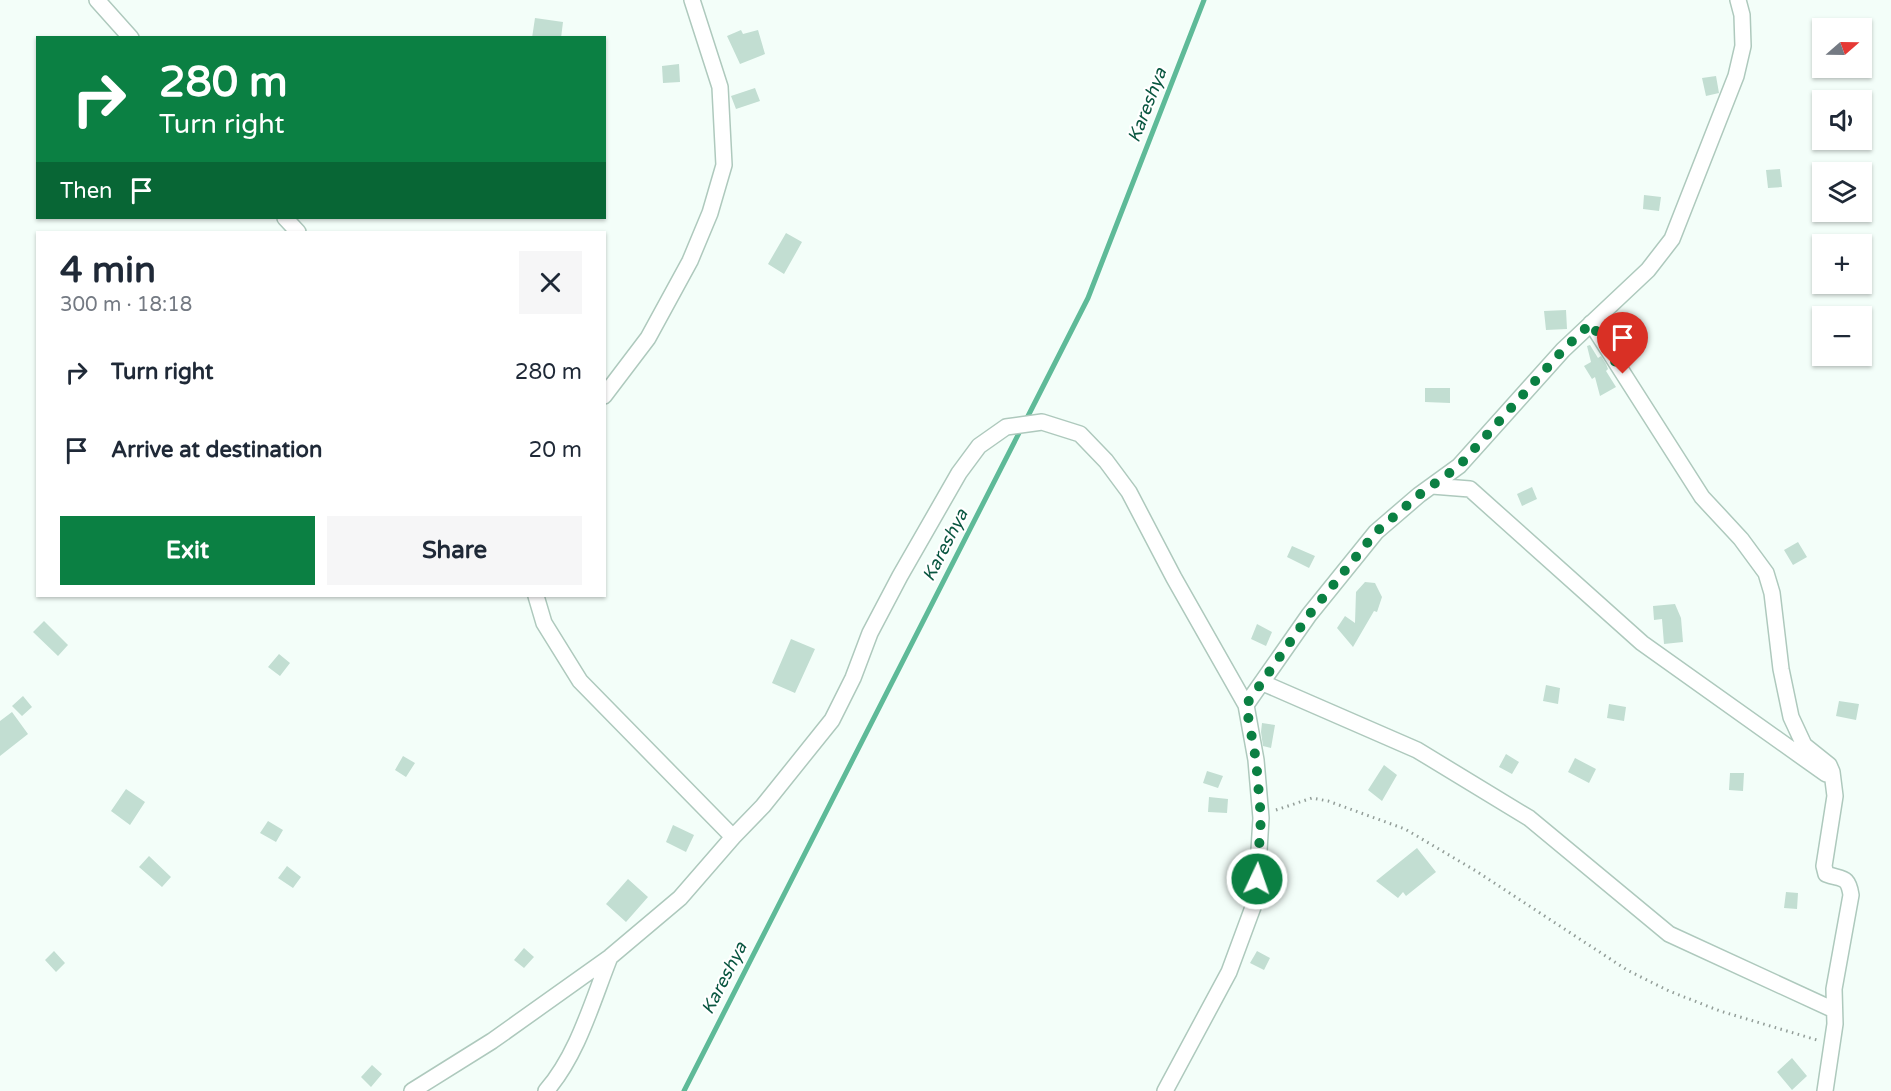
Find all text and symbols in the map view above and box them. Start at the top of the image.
north arrow [1812,18,1872,78]
map controls [1812,18,1872,366]
text: 280 m [159,57,288,108]
icon: right [60,60,138,138]
water label: Kareshya [1123,64,1172,145]
button: sound [1812,90,1872,150]
text: Turn right [159,108,285,141]
button: layers [1812,162,1872,222]
icon: arrive [125,174,158,207]
text: Then [60,178,113,204]
button: + [1812,234,1872,294]
text: 4 min [60,249,156,292]
button: close [519,251,582,314]
text: 300 m · 18:18 [60,293,192,317]
button: − [1812,306,1872,366]
pin [1597,312,1648,374]
icon: arrive [1606,321,1639,354]
icon: right [60,356,93,389]
text: Turn right [111,359,213,385]
text: 280 m [515,359,582,385]
icon: arrive [60,434,93,467]
text: Arrive at destination [111,437,322,463]
text: 20 m [528,437,582,463]
water label: Kareshya [917,504,973,585]
button: Exit [60,516,315,585]
button: Share [327,516,582,585]
position arrow [1225,847,1289,911]
water label: Kareshya [696,937,752,1018]

